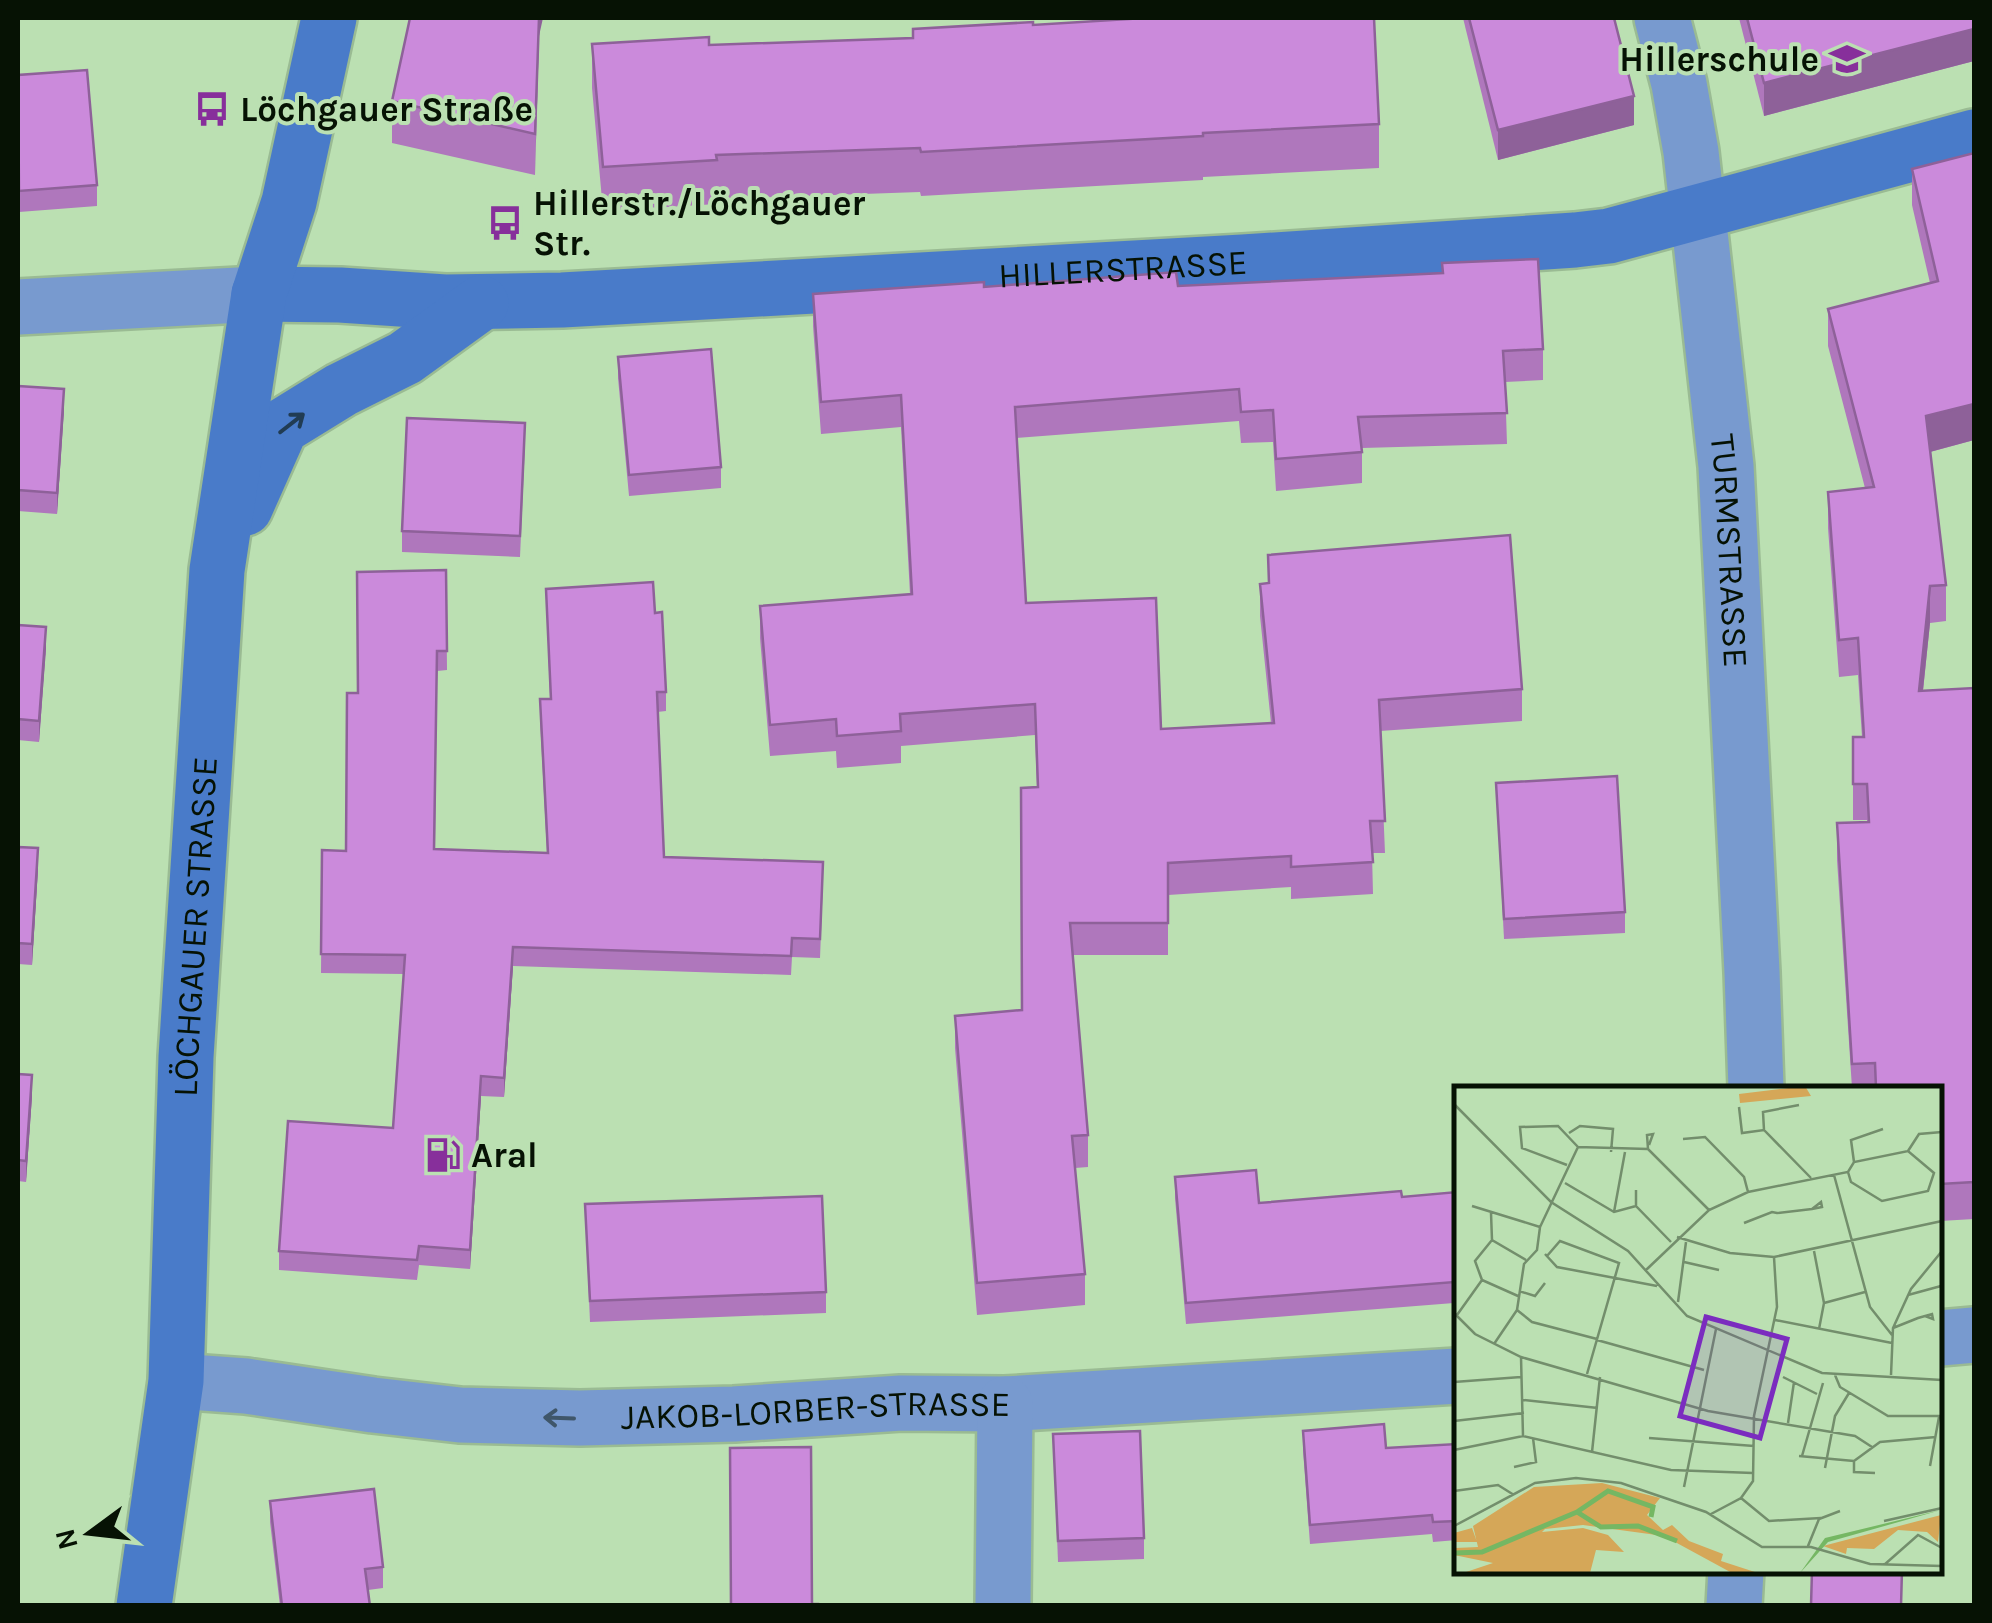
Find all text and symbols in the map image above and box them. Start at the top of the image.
place label: Hillerschule [1619,39,1819,80]
school or university icon: Hillerschule [1828,40,1866,78]
place label: Löchgauer Straße [240,89,533,131]
bus stop icon: Löchgauer Straße [193,90,231,128]
place label: Hillerstr./Löchgauer Str. [533,183,866,264]
bus stop icon: Hillerstr./Löchgauer Str. [486,204,524,242]
street label: HILLERSTRASSE [997,242,1249,297]
one-way arrow [279,412,304,435]
street label: TURMSTRASSE [1702,432,1756,669]
street label: LÖCHGAUER STRASSE [165,755,226,1098]
inset map [1454,1086,1942,1573]
place label: Aral [471,1135,538,1176]
fuel station icon: Aral [424,1136,462,1174]
street label: JAKOB-LORBER-STRASSE [620,1383,1010,1438]
one-way arrow [544,1408,576,1427]
north arrow [40,1483,140,1583]
text: N [48,1525,85,1553]

